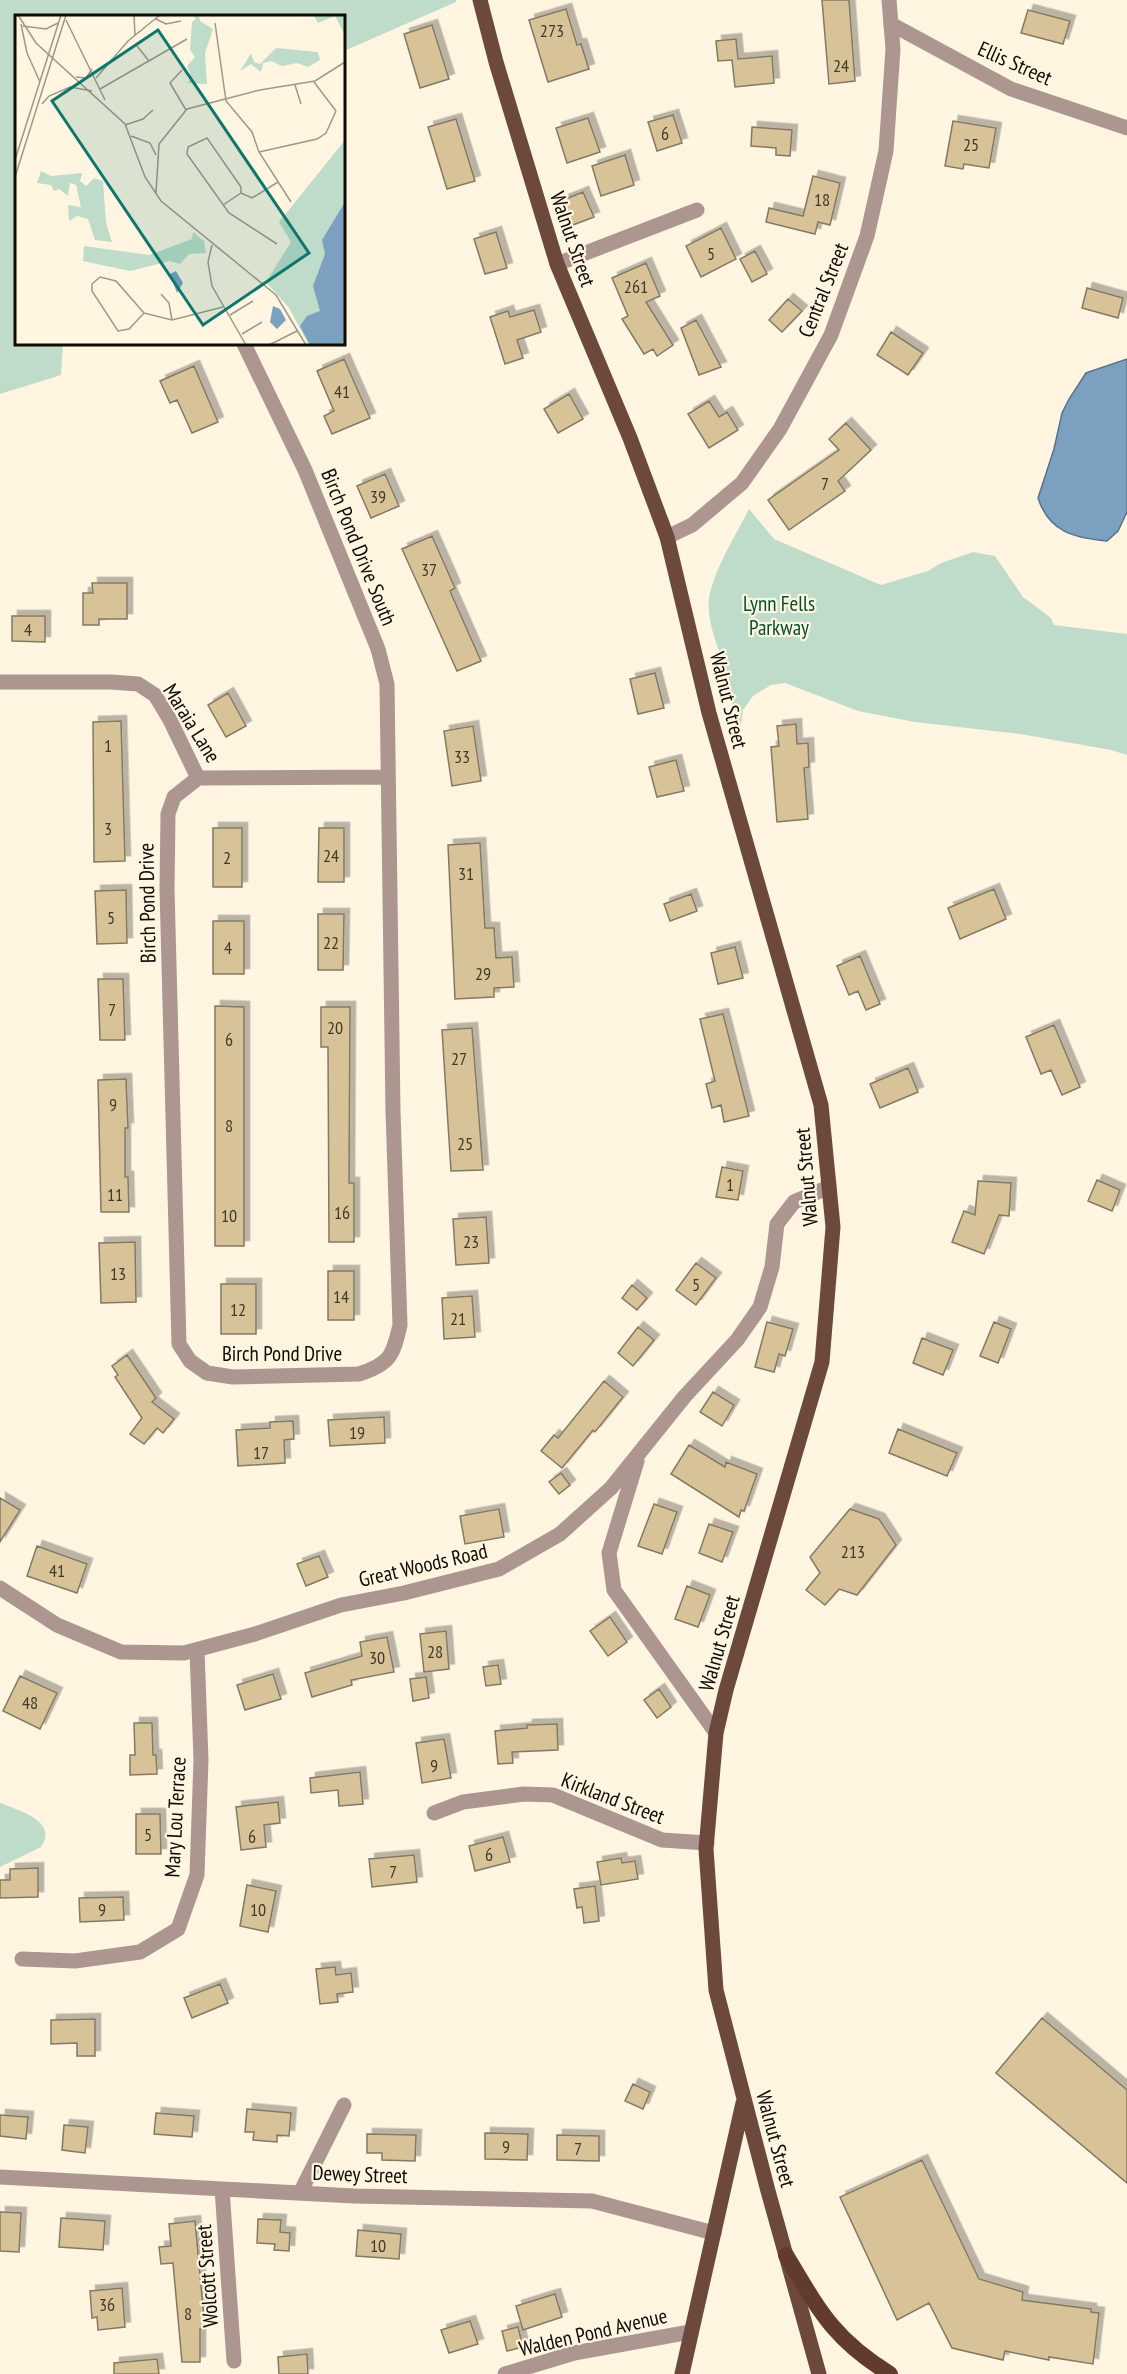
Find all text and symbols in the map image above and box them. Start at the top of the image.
inset map [15,15,345,345]
house number: 273 [540,19,564,42]
street label: Ellis Street [974,35,1056,91]
house number: 24 [833,54,849,77]
house number: 6 [661,122,669,145]
house number: 25 [963,133,979,156]
street label: Walnut Street [544,188,602,290]
house number: 18 [814,188,830,211]
street label: Central Street [792,239,854,341]
house number: 5 [707,242,715,265]
house number: 261 [624,275,648,298]
house number: 41 [334,380,350,403]
street label: Birch Pond Drive South [315,465,403,629]
house number: 7 [821,472,829,495]
house number: 39 [370,485,386,508]
house number: 37 [421,558,437,581]
park label: Lynn Fells Parkway [743,590,815,641]
house number: 4 [24,618,32,641]
street label: Walnut Street [704,649,754,751]
street label: Maraia Lane [157,679,227,767]
house number: 1 [104,734,112,757]
house number: 33 [454,745,470,768]
house number: 3 [104,817,112,840]
street label: Birch Pond Drive [132,843,162,963]
house number: 24 [323,844,339,867]
house number: 2 [223,846,231,869]
house number: 31 [458,862,474,885]
house number: 5 [107,906,115,929]
house number: 22 [323,931,339,954]
house number: 4 [224,936,232,959]
house number: 29 [475,962,491,985]
house number: 7 [108,998,116,1021]
house number: 20 [327,1016,343,1039]
house number: 6 [225,1028,233,1051]
house number: 27 [451,1047,467,1070]
house number: 9 [109,1093,117,1116]
house number: 8 [225,1114,233,1137]
street label: Walnut Street [788,1126,824,1227]
house number: 25 [457,1132,473,1155]
house number: 1 [726,1173,734,1196]
house number: 11 [107,1183,123,1206]
house number: 16 [334,1201,350,1224]
house number: 10 [221,1204,237,1227]
house number: 23 [463,1230,479,1253]
house number: 13 [110,1262,126,1285]
house number: 5 [692,1273,700,1296]
house number: 14 [333,1285,349,1308]
house number: 12 [230,1298,246,1321]
house number: 21 [450,1307,466,1330]
street label: Birch Pond Drive [222,1340,342,1367]
house number: 19 [349,1421,365,1444]
house number: 17 [253,1441,269,1464]
street label: Great Woods Road [356,1537,490,1593]
house number: 213 [841,1540,865,1563]
house number: 41 [49,1559,65,1582]
street label: Walnut Street [692,1592,746,1694]
house number: 28 [427,1640,443,1663]
house number: 30 [369,1646,385,1669]
house number: 48 [22,1691,38,1714]
house number: 9 [430,1754,438,1777]
street label: Mary Lou Terrace [158,1756,192,1878]
street label: Kirkland Street [558,1766,669,1830]
house number: 5 [144,1823,152,1846]
house number: 6 [248,1825,256,1848]
house number: 6 [485,1843,493,1866]
house number: 7 [389,1860,397,1883]
house number: 9 [98,1898,106,1921]
house number: 10 [250,1898,266,1921]
street label: Walnut Street [750,2088,802,2190]
house number: 9 [502,2135,510,2158]
house number: 7 [574,2137,582,2160]
street label: Dewey Street [312,2159,408,2189]
street label: Wolcott Street [190,2223,224,2328]
house number: 10 [370,2234,386,2257]
house number: 36 [99,2293,115,2316]
house number: 8 [184,2302,192,2325]
street label: Walden Pond Avenue [516,2302,670,2362]

